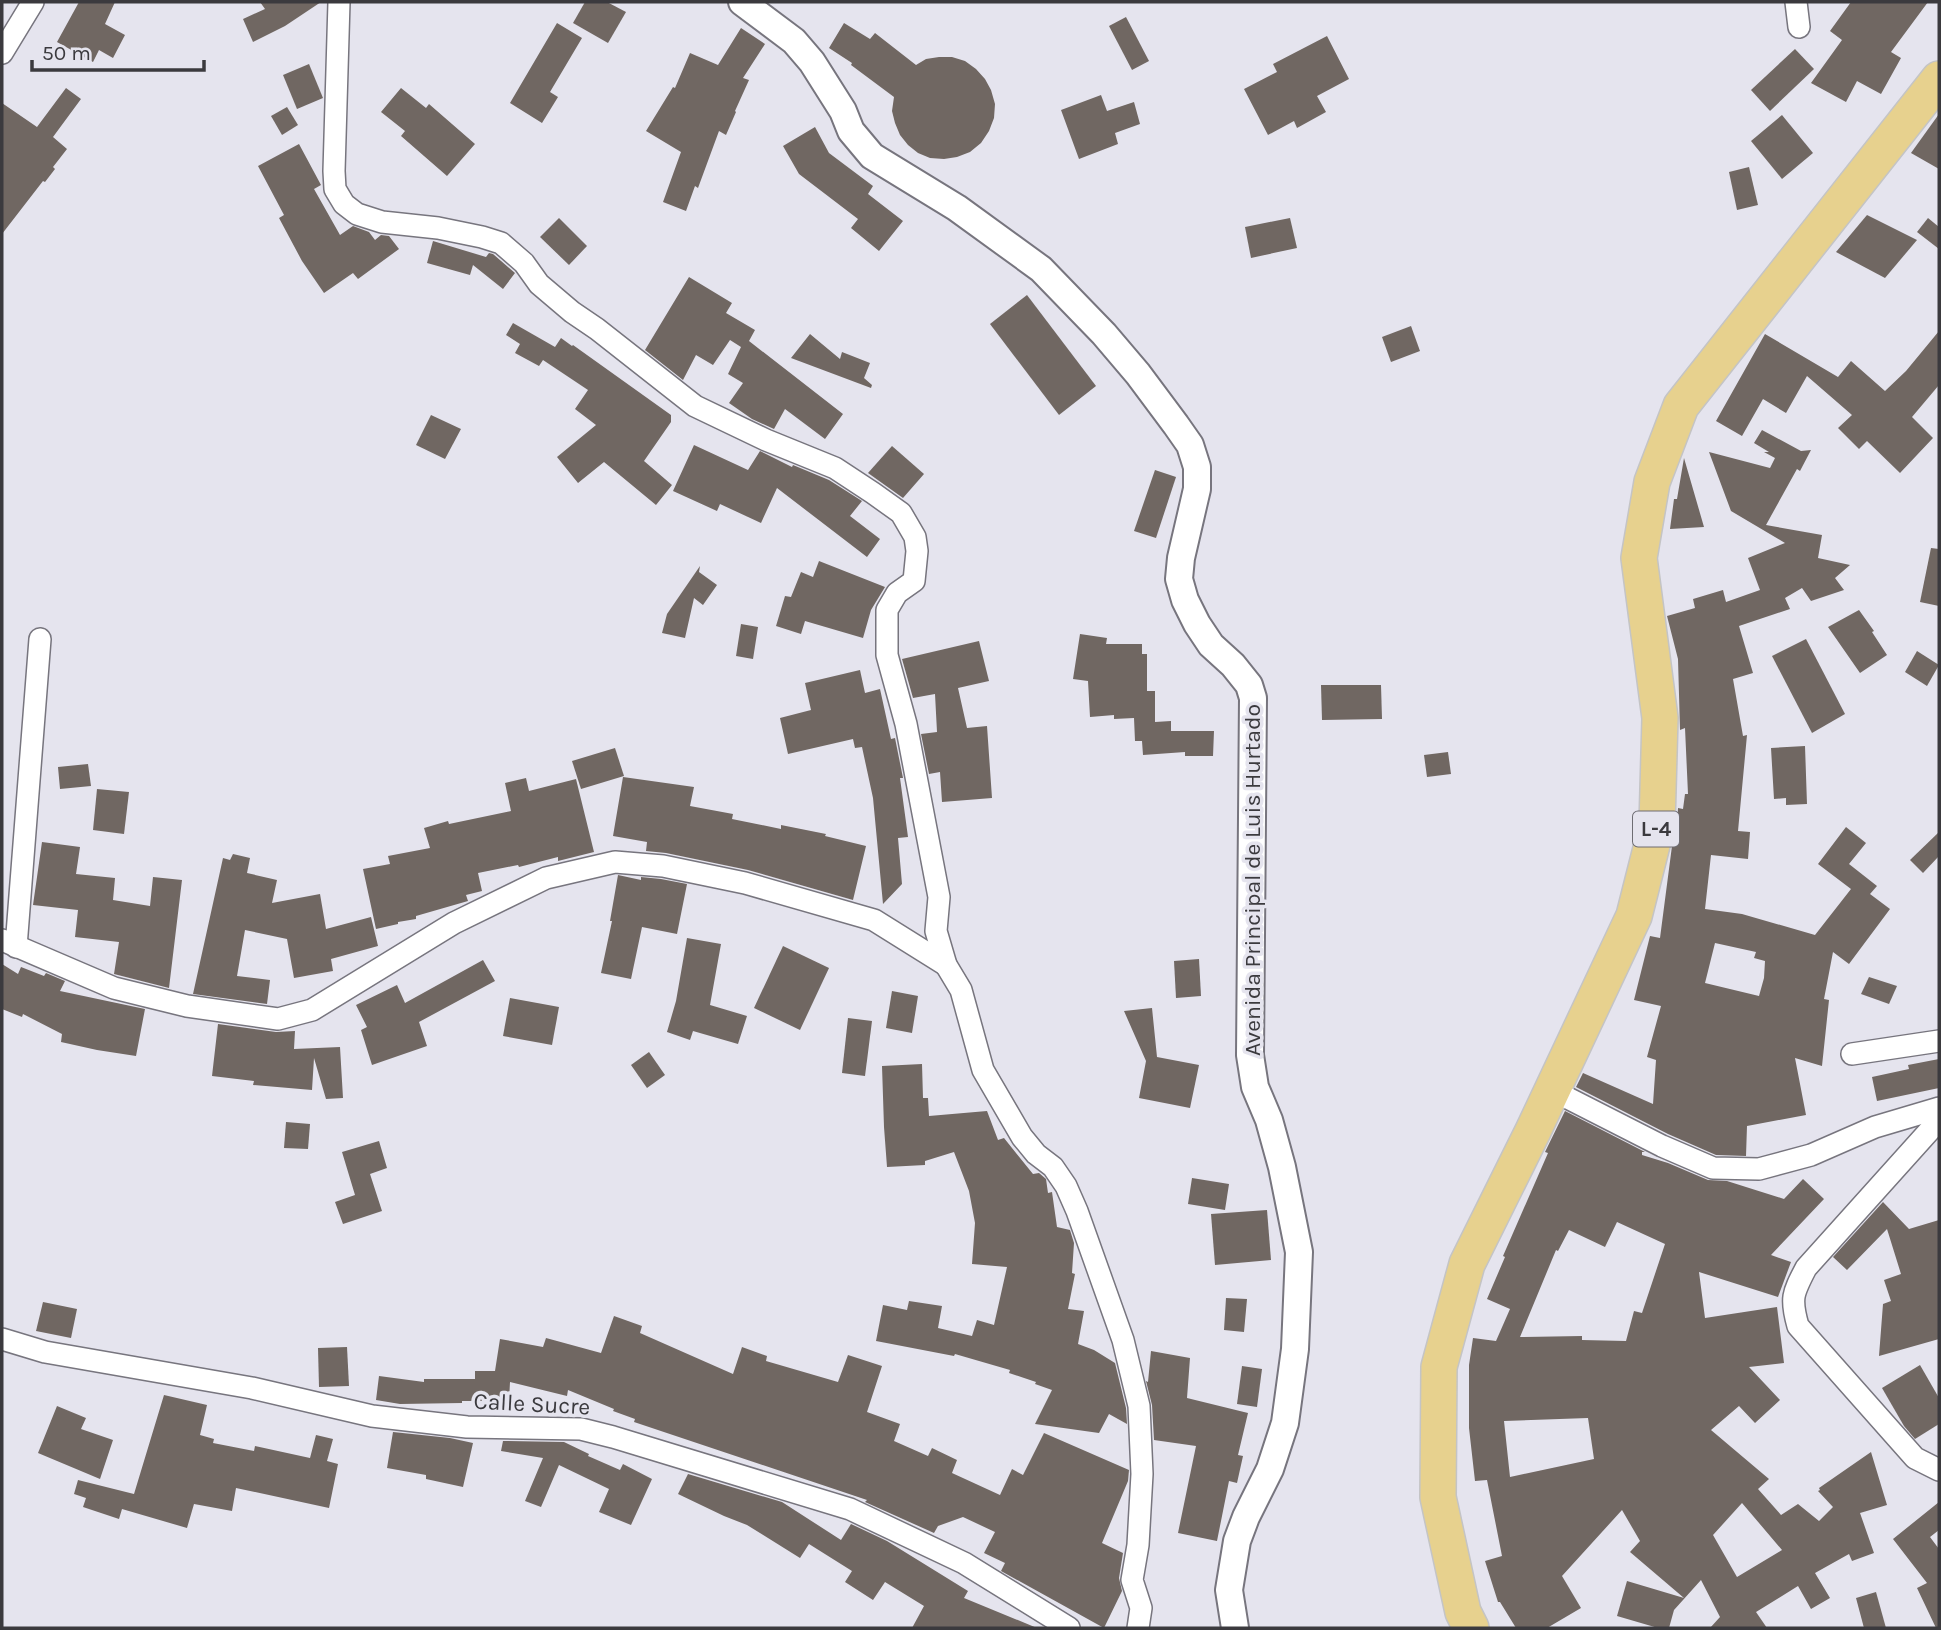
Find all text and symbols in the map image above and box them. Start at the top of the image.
scale bar [32,28,203,72]
text: 50 m [42,41,91,65]
street label: Avenida Principal de Luis Hurtado [1239,704,1266,1056]
road number: L-4 [1633,812,1679,846]
street label: Calle Sucre [473,1387,591,1421]

